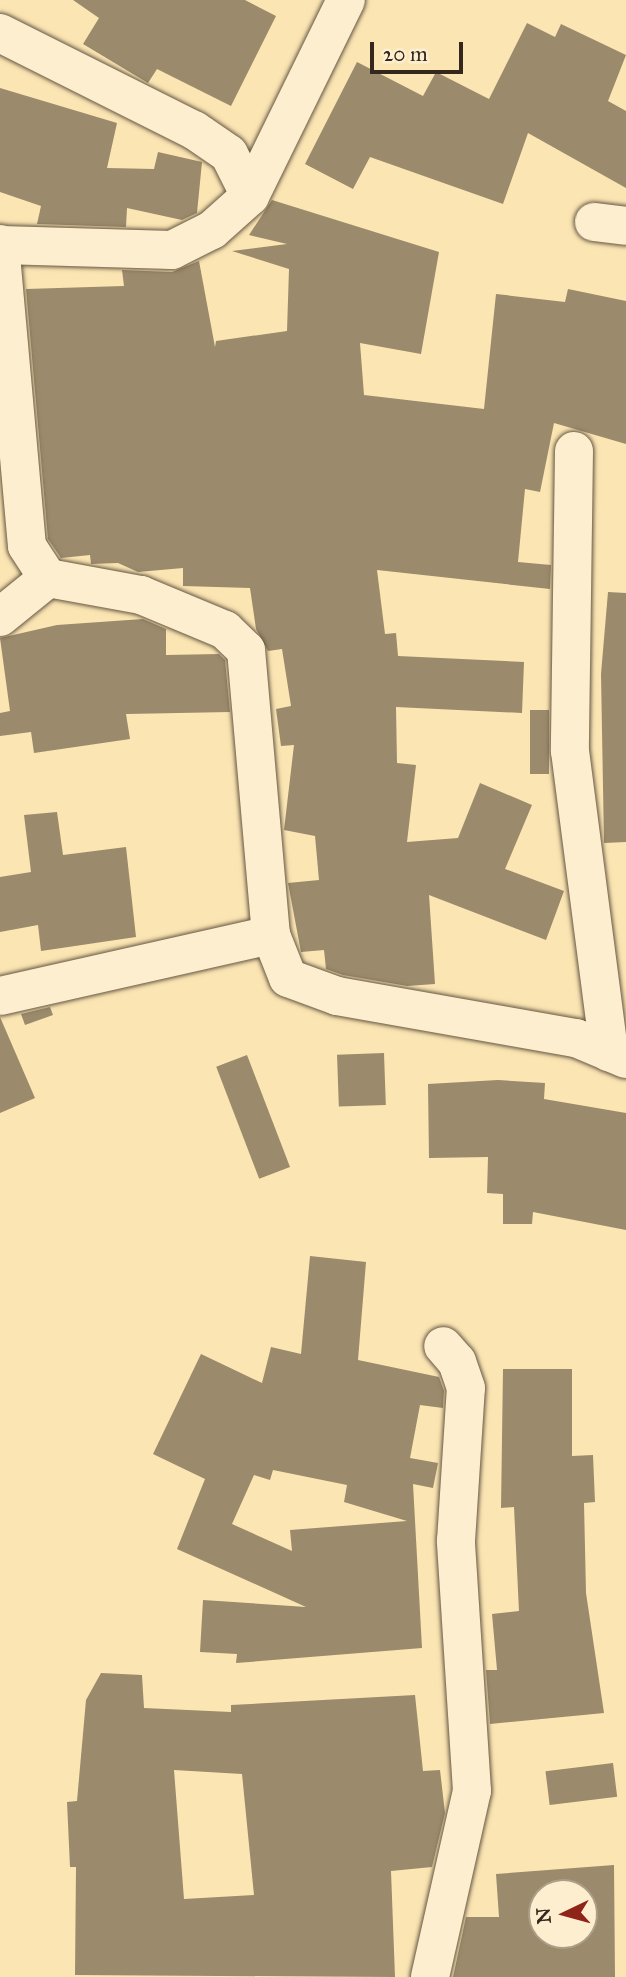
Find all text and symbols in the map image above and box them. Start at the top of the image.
scale bar [374,28,467,72]
text: 20 m [383,41,428,67]
north arrow [528,1879,598,1949]
text: N [531,1907,556,1925]

